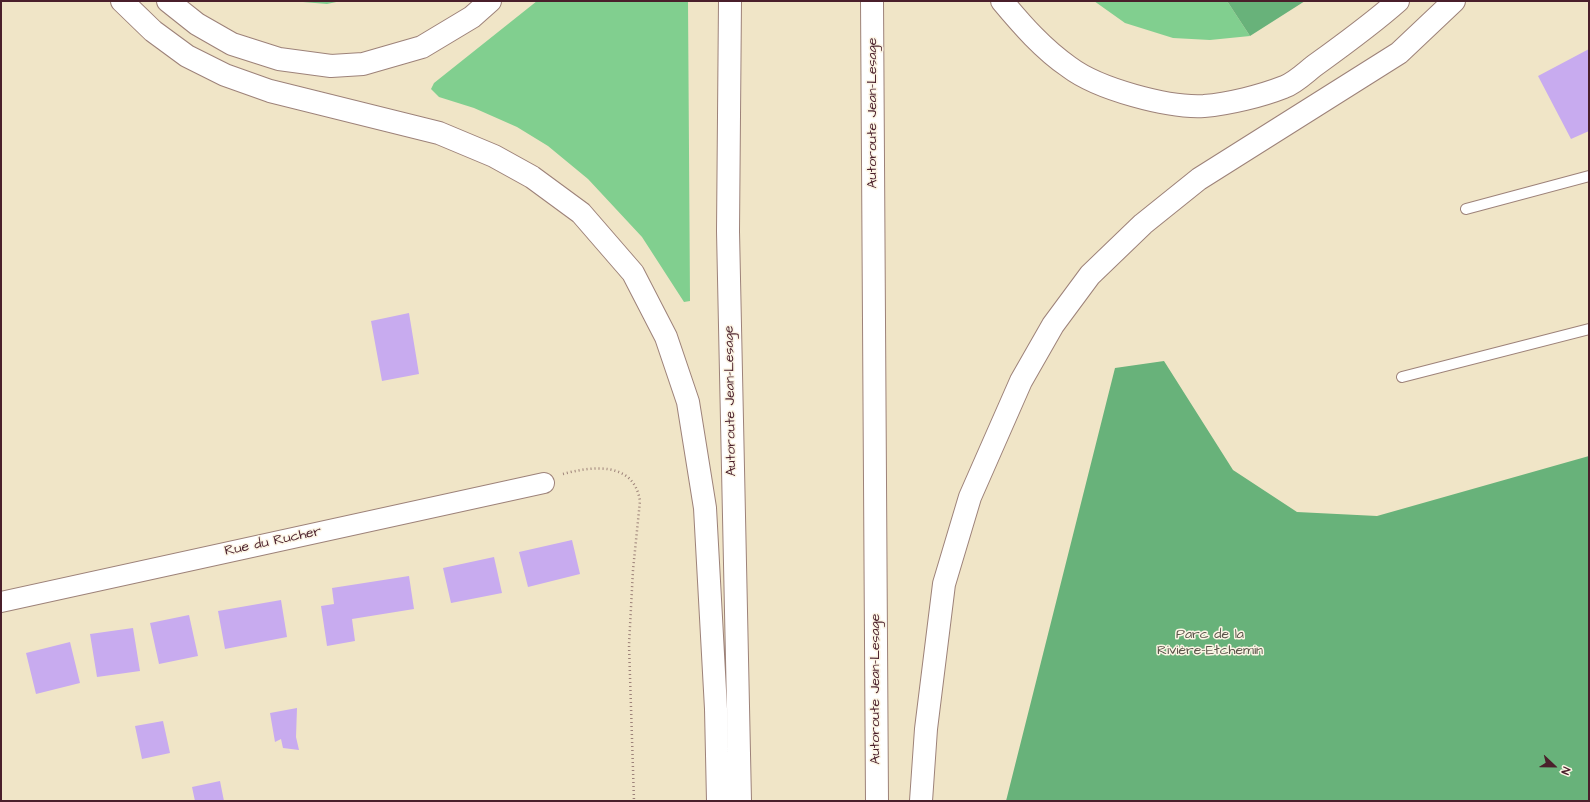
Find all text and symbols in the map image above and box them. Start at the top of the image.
street label: Autoroute Jean-Lesage [865,38,881,188]
street label: Autoroute Jean-Lesage [721,325,741,477]
street label: Rue du Rucher [223,524,323,560]
street label: Autoroute Jean-Lesage [868,614,884,764]
park label: Parc de la Rivière-Etchemin [1157,627,1263,660]
north arrow [1534,746,1574,786]
text: N [1557,765,1574,777]

